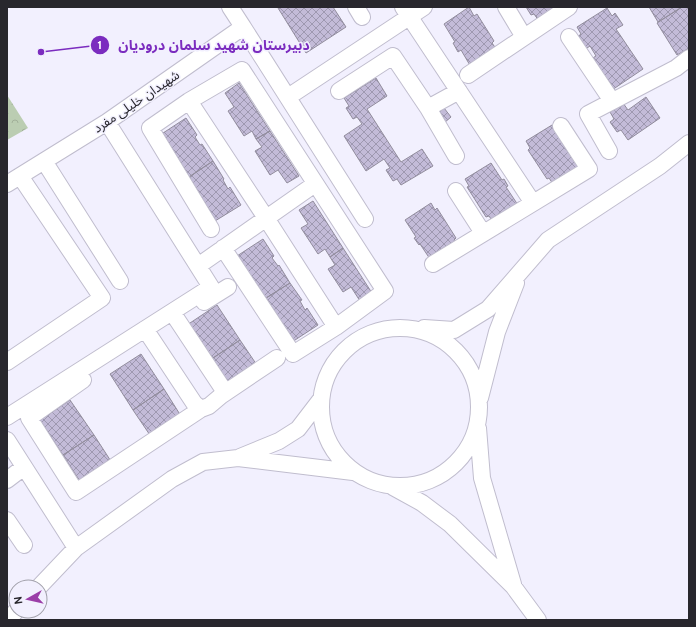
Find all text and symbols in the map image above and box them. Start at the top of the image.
callout: دبیرستان شهید سلمان درودیان [90,32,318,58]
text: 1 [98,38,102,54]
text: دبیرستان شهید سلمان درودیان [118,38,310,55]
street label: شهیدان خلیلی مفرد [91,68,183,137]
north arrow [8,579,48,619]
text: N [12,595,27,605]

